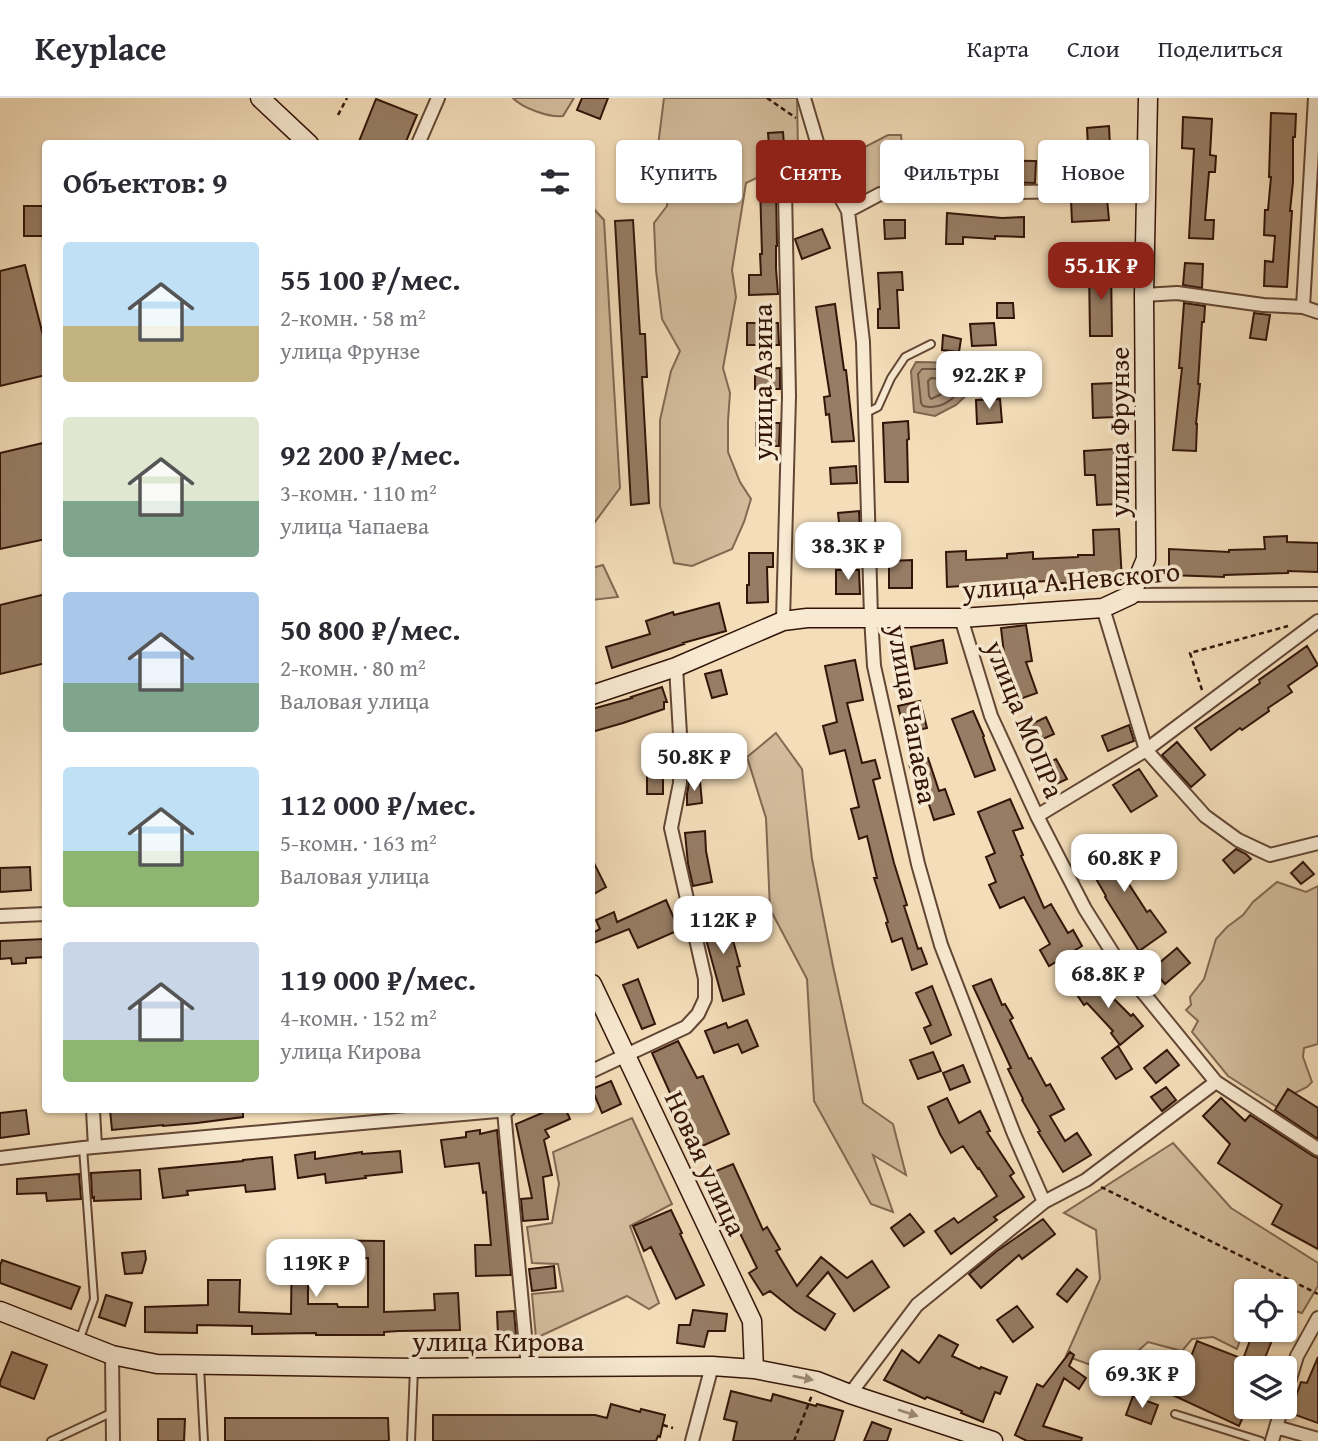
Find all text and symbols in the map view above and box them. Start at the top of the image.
text: Keyplace [35,24,166,72]
text: Карта [967,31,1029,66]
text: Слои [1067,31,1120,66]
text: Поделиться [1158,31,1283,66]
chip: Купить [616,140,742,203]
chip: Снять [756,140,866,203]
chip: Фильтры [880,140,1024,203]
chip: Новое [1038,140,1149,203]
text: Объектов: 9 [63,160,227,204]
icon: filters [536,163,574,201]
pin: 55.1K ₽ [1036,242,1166,302]
text: 55.1K ₽ [1064,248,1138,281]
text: 55 100 ₽/мес. [280,257,461,301]
icon: home [119,270,203,354]
text: 2-комн. · 58 m² [280,301,426,334]
street label: улица Азина [741,303,782,462]
text: улица Фрунзе [280,334,420,367]
street label: улица Фрунзе [1098,347,1139,518]
pin: 92.2K ₽ [924,352,1054,411]
text: 92.2K ₽ [952,357,1026,390]
text: 92 200 ₽/мес. [280,432,461,476]
icon: home [119,445,203,529]
text: 3-комн. · 110 m² [280,476,437,509]
text: улица Чапаева [280,509,429,542]
pin: 38.3K ₽ [783,522,913,582]
text: 38.3K ₽ [811,528,885,561]
street label: улица А.Невского [959,550,1182,610]
text: 50 800 ₽/мес. [280,607,461,651]
icon: home [119,620,203,704]
street label: улица Чапаева [877,620,950,807]
street label: улица МОПРа [975,633,1076,805]
text: 2-комн. · 80 m² [280,651,426,684]
text: Валовая улица [280,684,429,717]
pin: 50.8K ₽ [629,734,759,793]
text: 50.8K ₽ [657,739,731,772]
text: 112 000 ₽/мес. [280,782,476,826]
icon: home [119,795,203,879]
text: 5-комн. · 163 m² [280,826,437,859]
pin: 60.8K ₽ [1059,834,1189,894]
text: 60.8K ₽ [1087,840,1161,873]
text: Валовая улица [280,859,429,892]
pin: 112K ₽ [666,896,780,956]
text: 112K ₽ [689,902,757,935]
pin: 68.8K ₽ [1043,950,1173,1010]
text: 68.8K ₽ [1071,956,1145,989]
text: 119 000 ₽/мес. [280,957,476,1001]
icon: home [119,970,203,1054]
text: 4-комн. · 152 m² [280,1001,437,1034]
text: улица Кирова [280,1034,421,1067]
street label: Новая улица [655,1084,758,1243]
pin: 119K ₽ [259,1240,373,1299]
text: 119K ₽ [282,1245,350,1278]
map controls [1234,1279,1297,1419]
button: locate [1234,1279,1297,1342]
street label: улица Кирова [411,1320,585,1361]
pin: 69.3K ₽ [1077,1350,1207,1410]
text: 69.3K ₽ [1105,1356,1179,1389]
button: layers [1234,1356,1297,1419]
one-way arrow [792,1373,814,1384]
one-way arrow [897,1408,918,1419]

